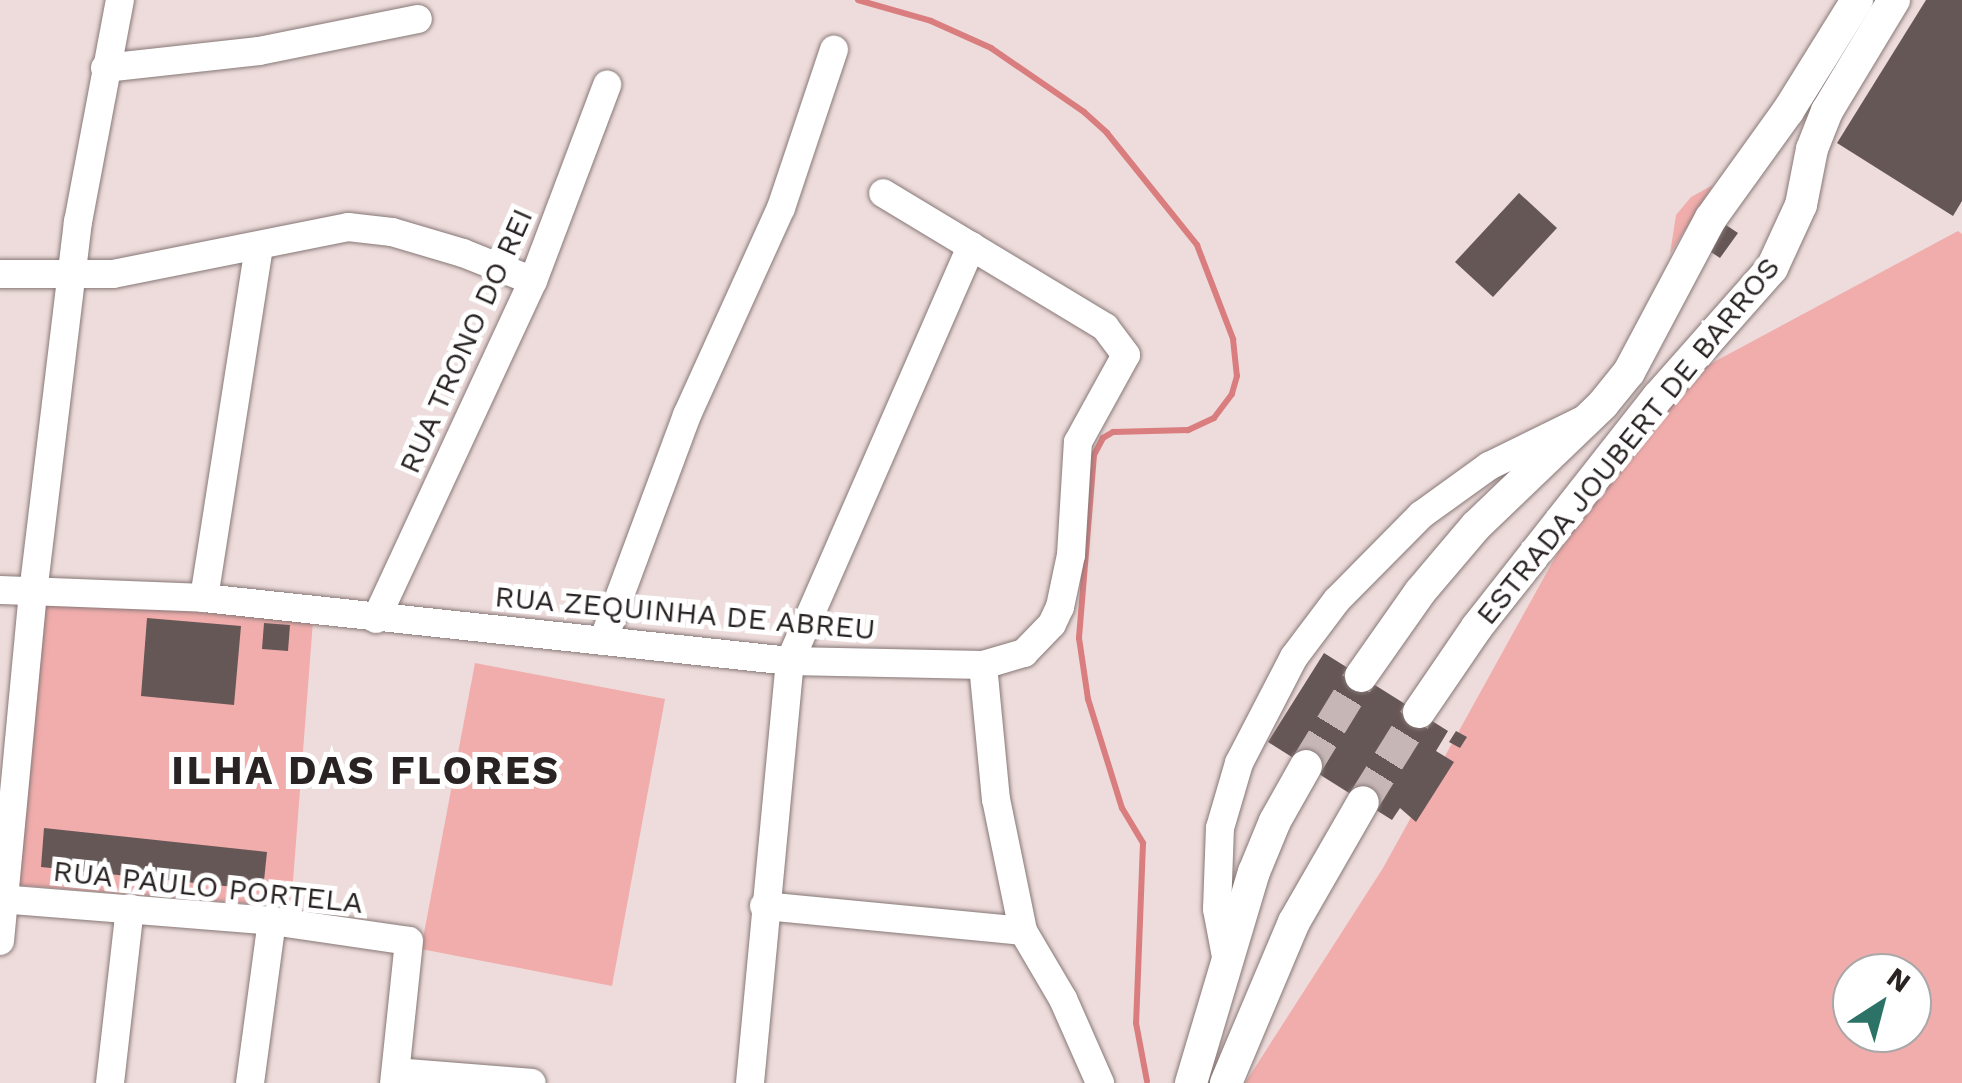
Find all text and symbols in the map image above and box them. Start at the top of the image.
street label: RUA TRONO DO REI [391,202,541,480]
street label: ESTRADA JOUBERT DE BARROS [1468,249,1788,633]
street label: RUA ZEQUINHA DE ABREU [491,578,879,648]
district label: ILHA DAS FLORES [171,747,561,795]
street label: RUA PAULO PORTELA [51,853,365,921]
north arrow [1832,953,1932,1053]
text: N [1881,960,1917,999]

